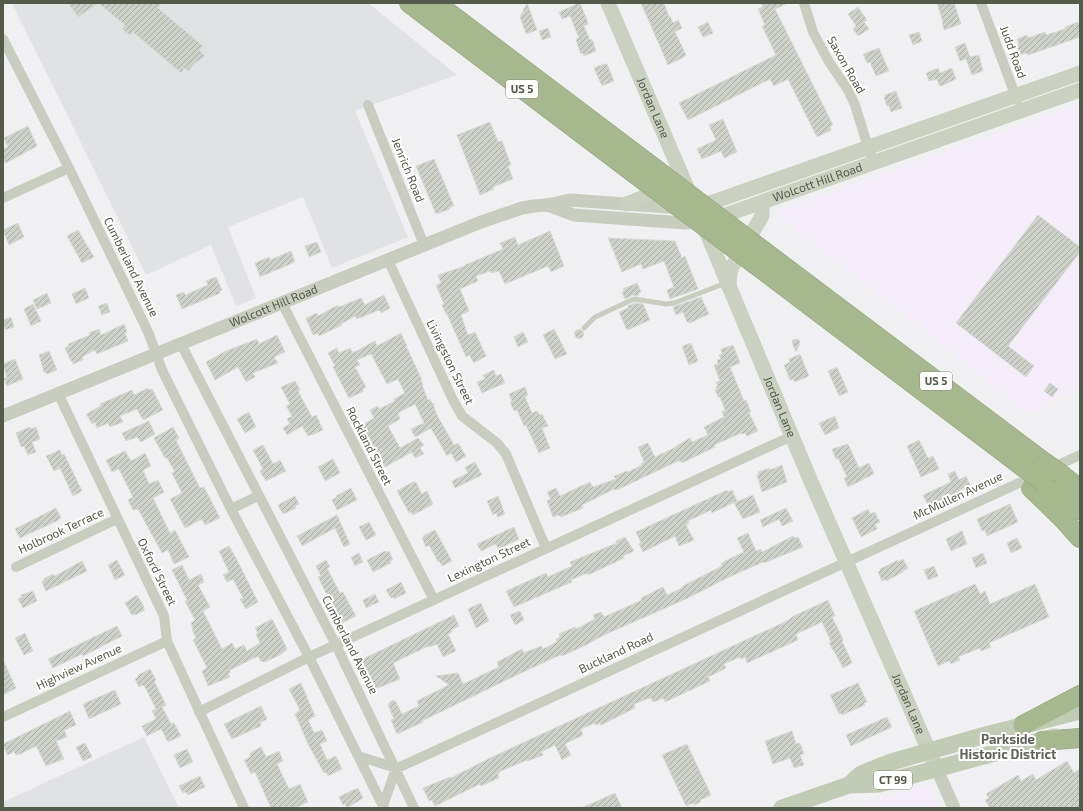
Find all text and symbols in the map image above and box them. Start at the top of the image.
street label: Judd Road [998,23,1030,80]
street label: Saxon Road [825,33,869,96]
street label: Jordan Lane [635,75,673,140]
road number: US 5 [506,80,538,98]
street label: Jenrich Road [390,135,428,204]
street label: Wolcott Hill Road [770,159,864,204]
street label: Cumberland Avenue [102,215,162,319]
street label: Wolcott Hill Road [227,281,319,329]
street label: Livingston Street [424,317,478,407]
road number: US 5 [920,372,952,390]
street label: Jordan Lane [761,374,799,439]
street label: Rockland Street [344,404,396,487]
street label: McMullen Avenue [911,468,1004,522]
street label: Holbrook Terrace [16,504,105,556]
street label: Lexington Street [445,534,533,584]
street label: Oxford Street [136,536,180,608]
street label: Cumberland Avenue [320,593,382,696]
street label: Buckland Road [576,629,655,675]
street label: Highview Avenue [34,640,124,692]
street label: Jordan Lane [890,671,929,736]
district label: Parkside Historic District [960,731,1057,762]
road number: CT 99 [874,771,912,789]

